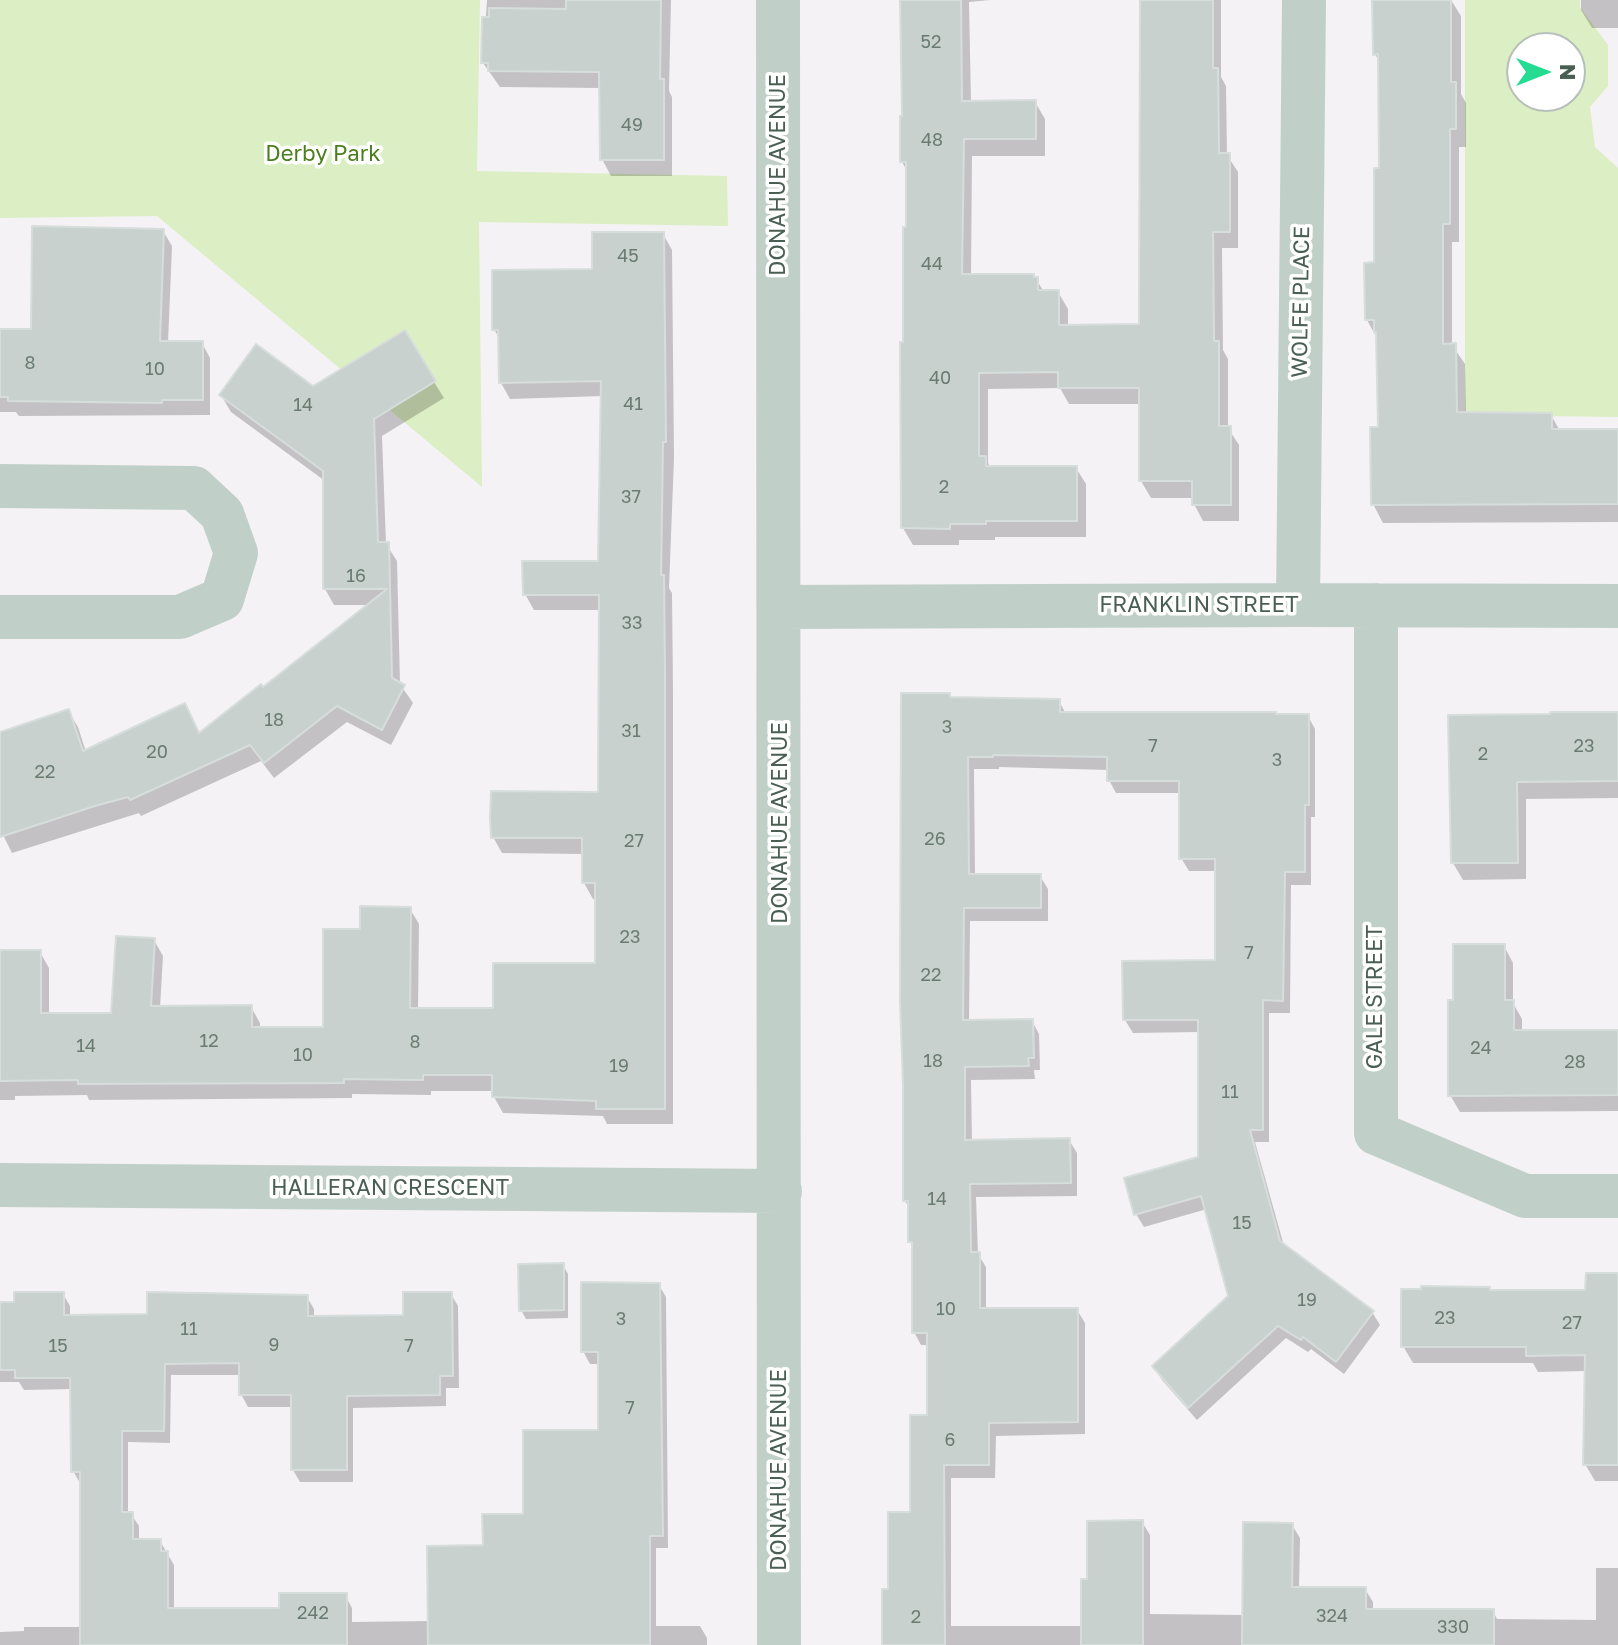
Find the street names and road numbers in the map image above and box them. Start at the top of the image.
street label: DONAHUE AVENUE [765,74,791,276]
street label: WOLFE PLACE [1286,226,1316,378]
street label: FRANKLIN STREET [1099,592,1299,618]
street label: DONAHUE AVENUE [767,722,793,924]
street label: GALE STREET [1362,925,1388,1069]
street label: HALLERAN CRESCENT [271,1175,509,1201]
street label: DONAHUE AVENUE [766,1369,792,1571]

